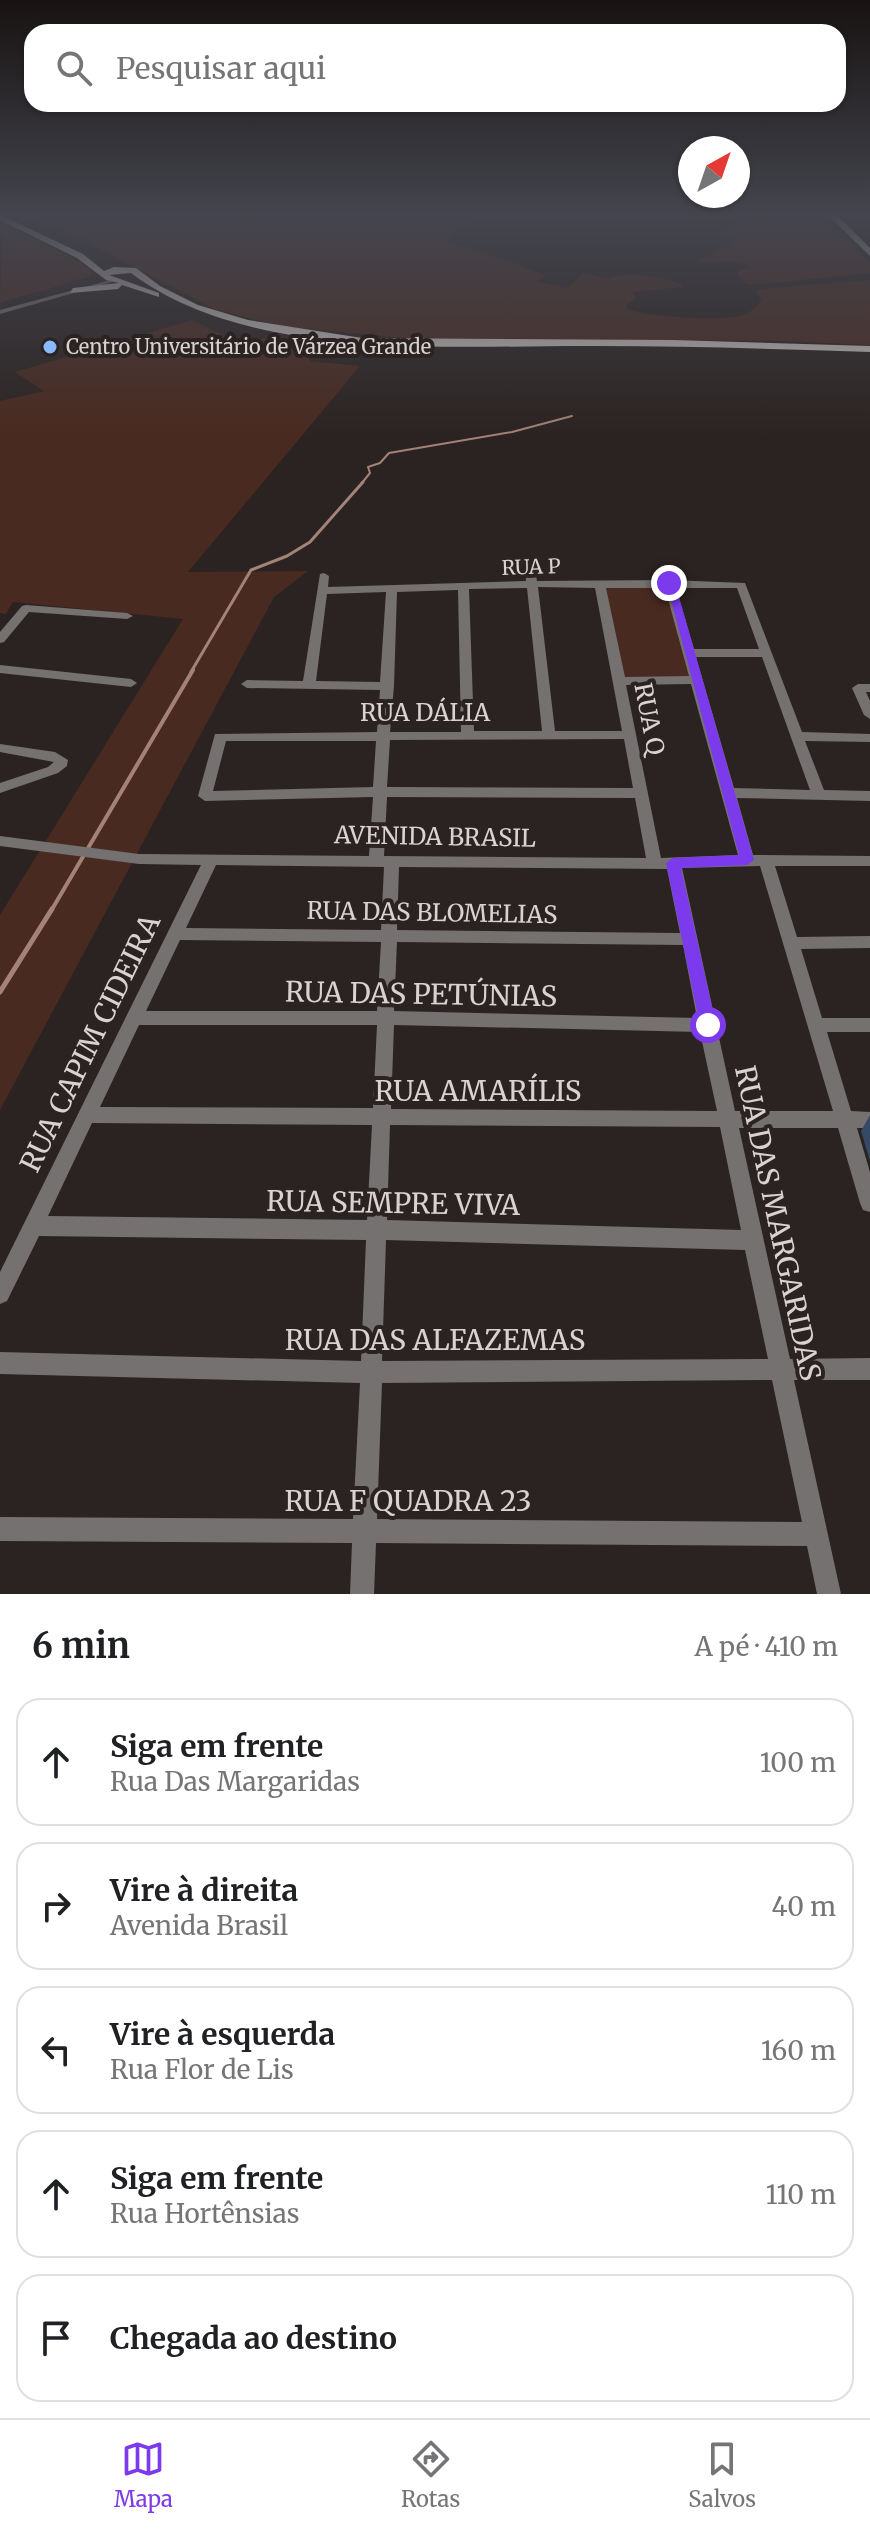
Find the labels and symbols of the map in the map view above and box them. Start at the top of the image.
north arrow [678,136,750,208]
place label: Centro Universitário de Várzea Grande [66,334,431,359]
marker: Centro Universitário de Várzea Grande [41,338,59,356]
street label: RUA P [501,553,561,580]
route end [651,565,687,601]
street label: RUA Q [627,680,672,759]
street label: RUA DÁLIA [360,697,491,728]
street label: AVENIDA BRASIL [333,819,536,854]
street label: RUA DAS BLOMELIAS [306,895,558,930]
street label: RUA CAPIM CIDEIRA [12,908,168,1178]
street label: RUA DAS PETÚNIAS [285,974,557,1014]
route start [690,1007,726,1043]
street label: RUA DAS MARGARIDAS [727,1062,829,1384]
street label: RUA AMARÍLIS [375,1073,581,1109]
street label: RUA SEMPRE VIVA [266,1183,520,1223]
street label: RUA DAS ALFAZEMAS [285,1322,585,1358]
street label: RUA F QUADRA 23 [284,1483,532,1519]

